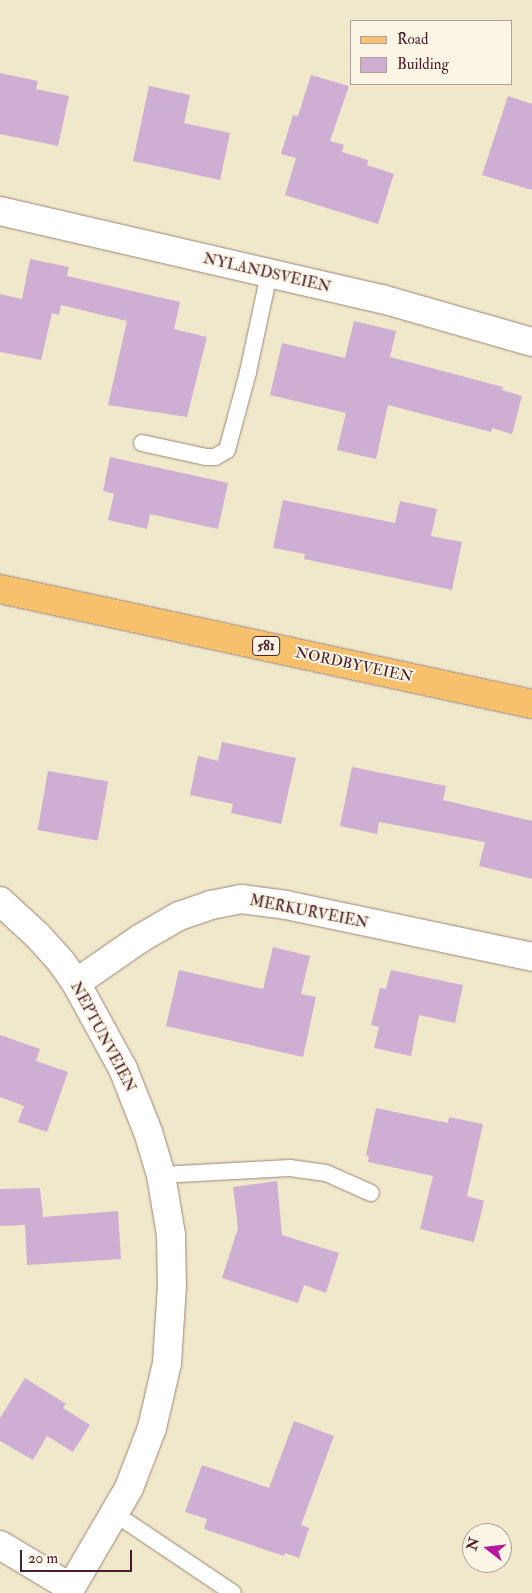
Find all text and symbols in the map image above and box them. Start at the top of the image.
legend [350,20,512,85]
text: Road [397,30,428,49]
text: Building [397,55,449,74]
street label: NYLANDSVEIEN [201,250,333,296]
road number: 581 [251,634,281,658]
street label: NORDBYVEIEN [293,644,415,686]
street label: MERKURVEIEN [248,892,370,932]
street label: NEPTUNVEIEN [66,979,140,1095]
north arrow [462,1523,512,1573]
text: N [463,1536,483,1552]
scale bar [22,1540,135,1572]
text: 20 m [28,1549,58,1568]

